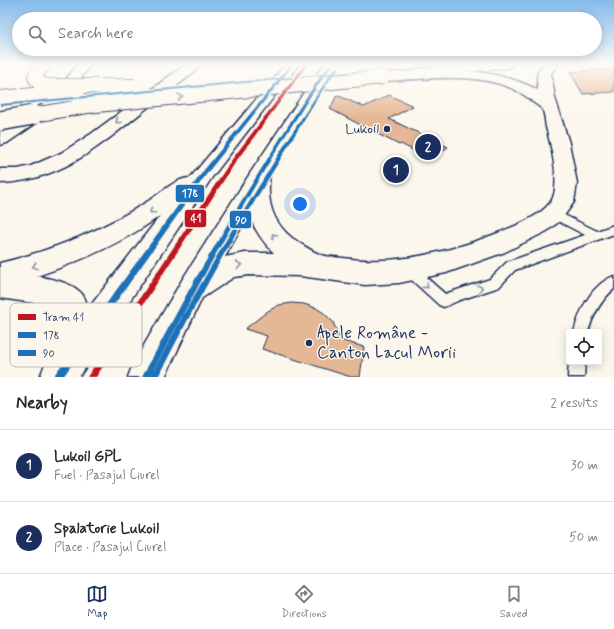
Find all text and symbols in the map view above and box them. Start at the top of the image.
search box [12,12,602,56]
icon: search [26,23,48,45]
text: Search here [58,24,134,44]
one-way arrow [177,92,183,101]
one-way arrow [116,116,123,123]
place label: Lukoil [345,120,379,138]
marker: Lukoil [382,124,392,134]
pin: 2 [415,132,441,162]
pin: 1 [383,155,409,185]
line badge: 178 [175,184,205,203]
text: 178 [182,187,198,201]
your location [290,194,310,214]
one-way arrow [149,206,156,214]
line badge: 41 [184,209,207,228]
line badge: 90 [229,210,252,229]
text: 41 [190,212,202,226]
text: 90 [235,214,247,228]
one-way arrow [271,233,278,241]
one-way arrow [32,261,39,270]
one-way arrow [235,261,242,270]
one-way arrow [422,281,429,288]
one-way arrow [477,284,484,293]
legend [10,303,142,367]
text: Tram 41 [43,311,84,325]
place label: Apele Române - Canton Lacul Morii [317,322,456,364]
text: 178 [43,329,59,343]
map controls [566,329,602,365]
button: locate [566,329,602,365]
marker: Apele Române - Canton Lacul Morii [304,338,314,348]
text: 90 [43,347,55,361]
text: Nearby [16,392,68,414]
text: 2 results [551,395,598,412]
text: Lukoil GPL [54,447,122,467]
text: 1 [26,457,32,474]
text: 30 m [571,457,598,474]
text: Fuel · Pasajul Ciurel [54,467,160,484]
text: Spalatorie Lukoil [54,519,159,539]
text: 2 [26,529,32,546]
text: 50 m [569,529,598,546]
text: Place · Pasajul Ciurel [54,539,166,556]
tab: Map [86,583,108,621]
tab: Directions [281,583,327,621]
tab: Saved [500,583,527,621]

